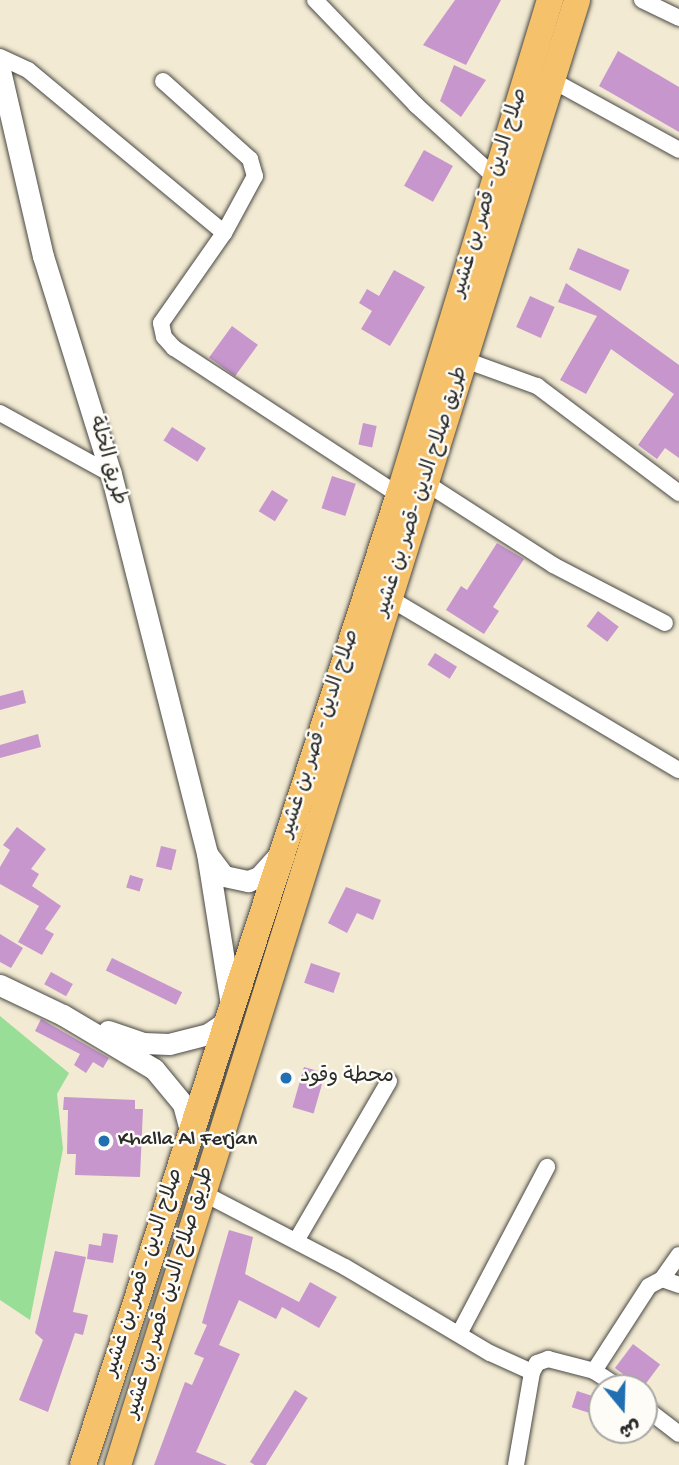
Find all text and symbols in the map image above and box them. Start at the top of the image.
street label: صلاح الدين - قصر بن غشير [447,85,535,301]
street label: طريق صلاح الدين -قصر بن غشير [371,364,475,620]
street label: طريق الخلة [81,413,131,509]
street label: صلاح الدين - قصر بن غشير [275,627,367,841]
place label: محطة وقود [300,1065,394,1091]
marker: محطة وقود [278,1070,294,1086]
place label: Khalla Al Ferjan [118,1128,257,1154]
marker: Khalla Al Ferjan [96,1133,112,1149]
street label: طريق صلاح الدين -قصر بن غشير [121,1164,221,1422]
street label: صلاح الدين - قصر بن غشير [99,1166,191,1380]
north arrow [588,1374,658,1444]
text: ش [616,1413,643,1442]

